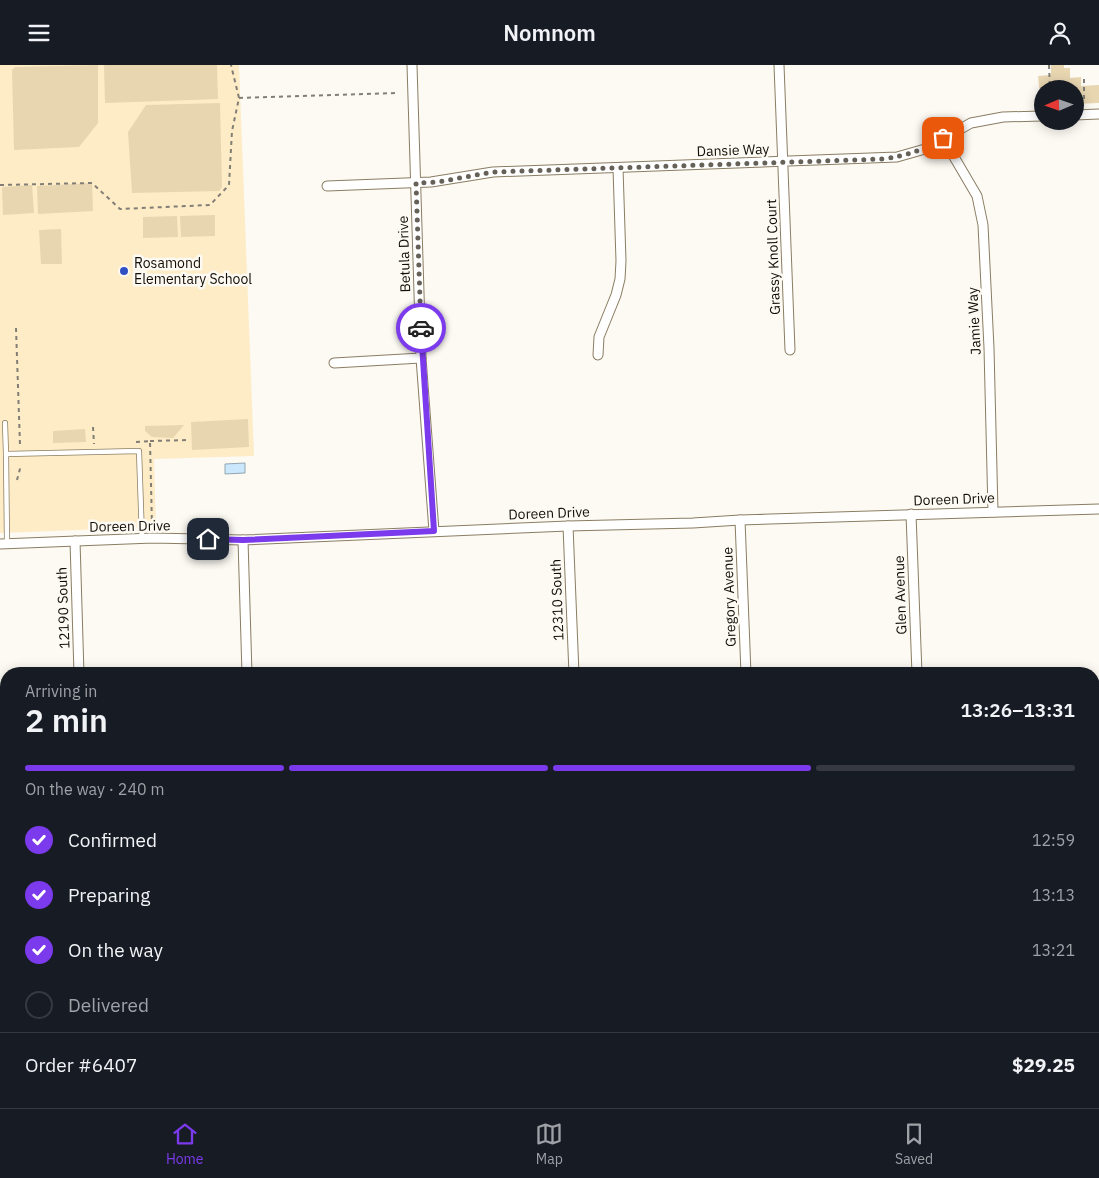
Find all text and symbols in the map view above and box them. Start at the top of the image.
text: Nomnom [503,18,596,47]
icon: menu [25,19,53,47]
icon: person [1046,19,1074,47]
north arrow [1034,80,1084,130]
map controls [1034,80,1084,130]
pin [922,117,964,159]
icon: bag [929,124,957,152]
street label: Dansie Way [696,140,770,160]
street label: Grassy Knoll Court [762,199,784,315]
street label: Betula Drive [394,215,414,293]
place label: Rosamond Elementary School [134,254,252,288]
marker: Rosamond Elementary School [118,265,130,277]
street label: Jamie Way [963,287,985,355]
courier [396,303,446,353]
icon: car [407,314,435,342]
street label: Doreen Drive [913,489,995,509]
street label: Doreen Drive [508,503,590,523]
street label: Doreen Drive [89,516,171,536]
pin [187,518,229,560]
icon: home [194,525,222,553]
street label: Gregory Avenue [718,546,740,647]
street label: Glen Avenue [890,555,910,635]
street label: 12310 South [547,559,567,641]
street label: 12190 South [53,567,73,649]
text: Arriving in [25,681,97,701]
text: 13:26–13:31 [961,698,1075,722]
text: 2 min [25,699,108,741]
text: On the way · 240 m [25,779,164,799]
icon: check [25,826,53,854]
text: Confirmed [68,828,157,852]
text: 12:59 [1032,830,1075,850]
icon: check [25,881,53,909]
text: Preparing [68,883,150,907]
text: 13:13 [1032,885,1075,905]
icon: check [25,936,53,964]
text: On the way [68,938,163,962]
text: 13:21 [1032,940,1075,960]
text: Delivered [68,993,149,1017]
text: Order #6407 [25,1053,137,1077]
text: $29.25 [1012,1053,1075,1077]
tab: Home [166,1120,204,1168]
tab: Map [535,1120,563,1168]
tab: Saved [895,1120,933,1168]

